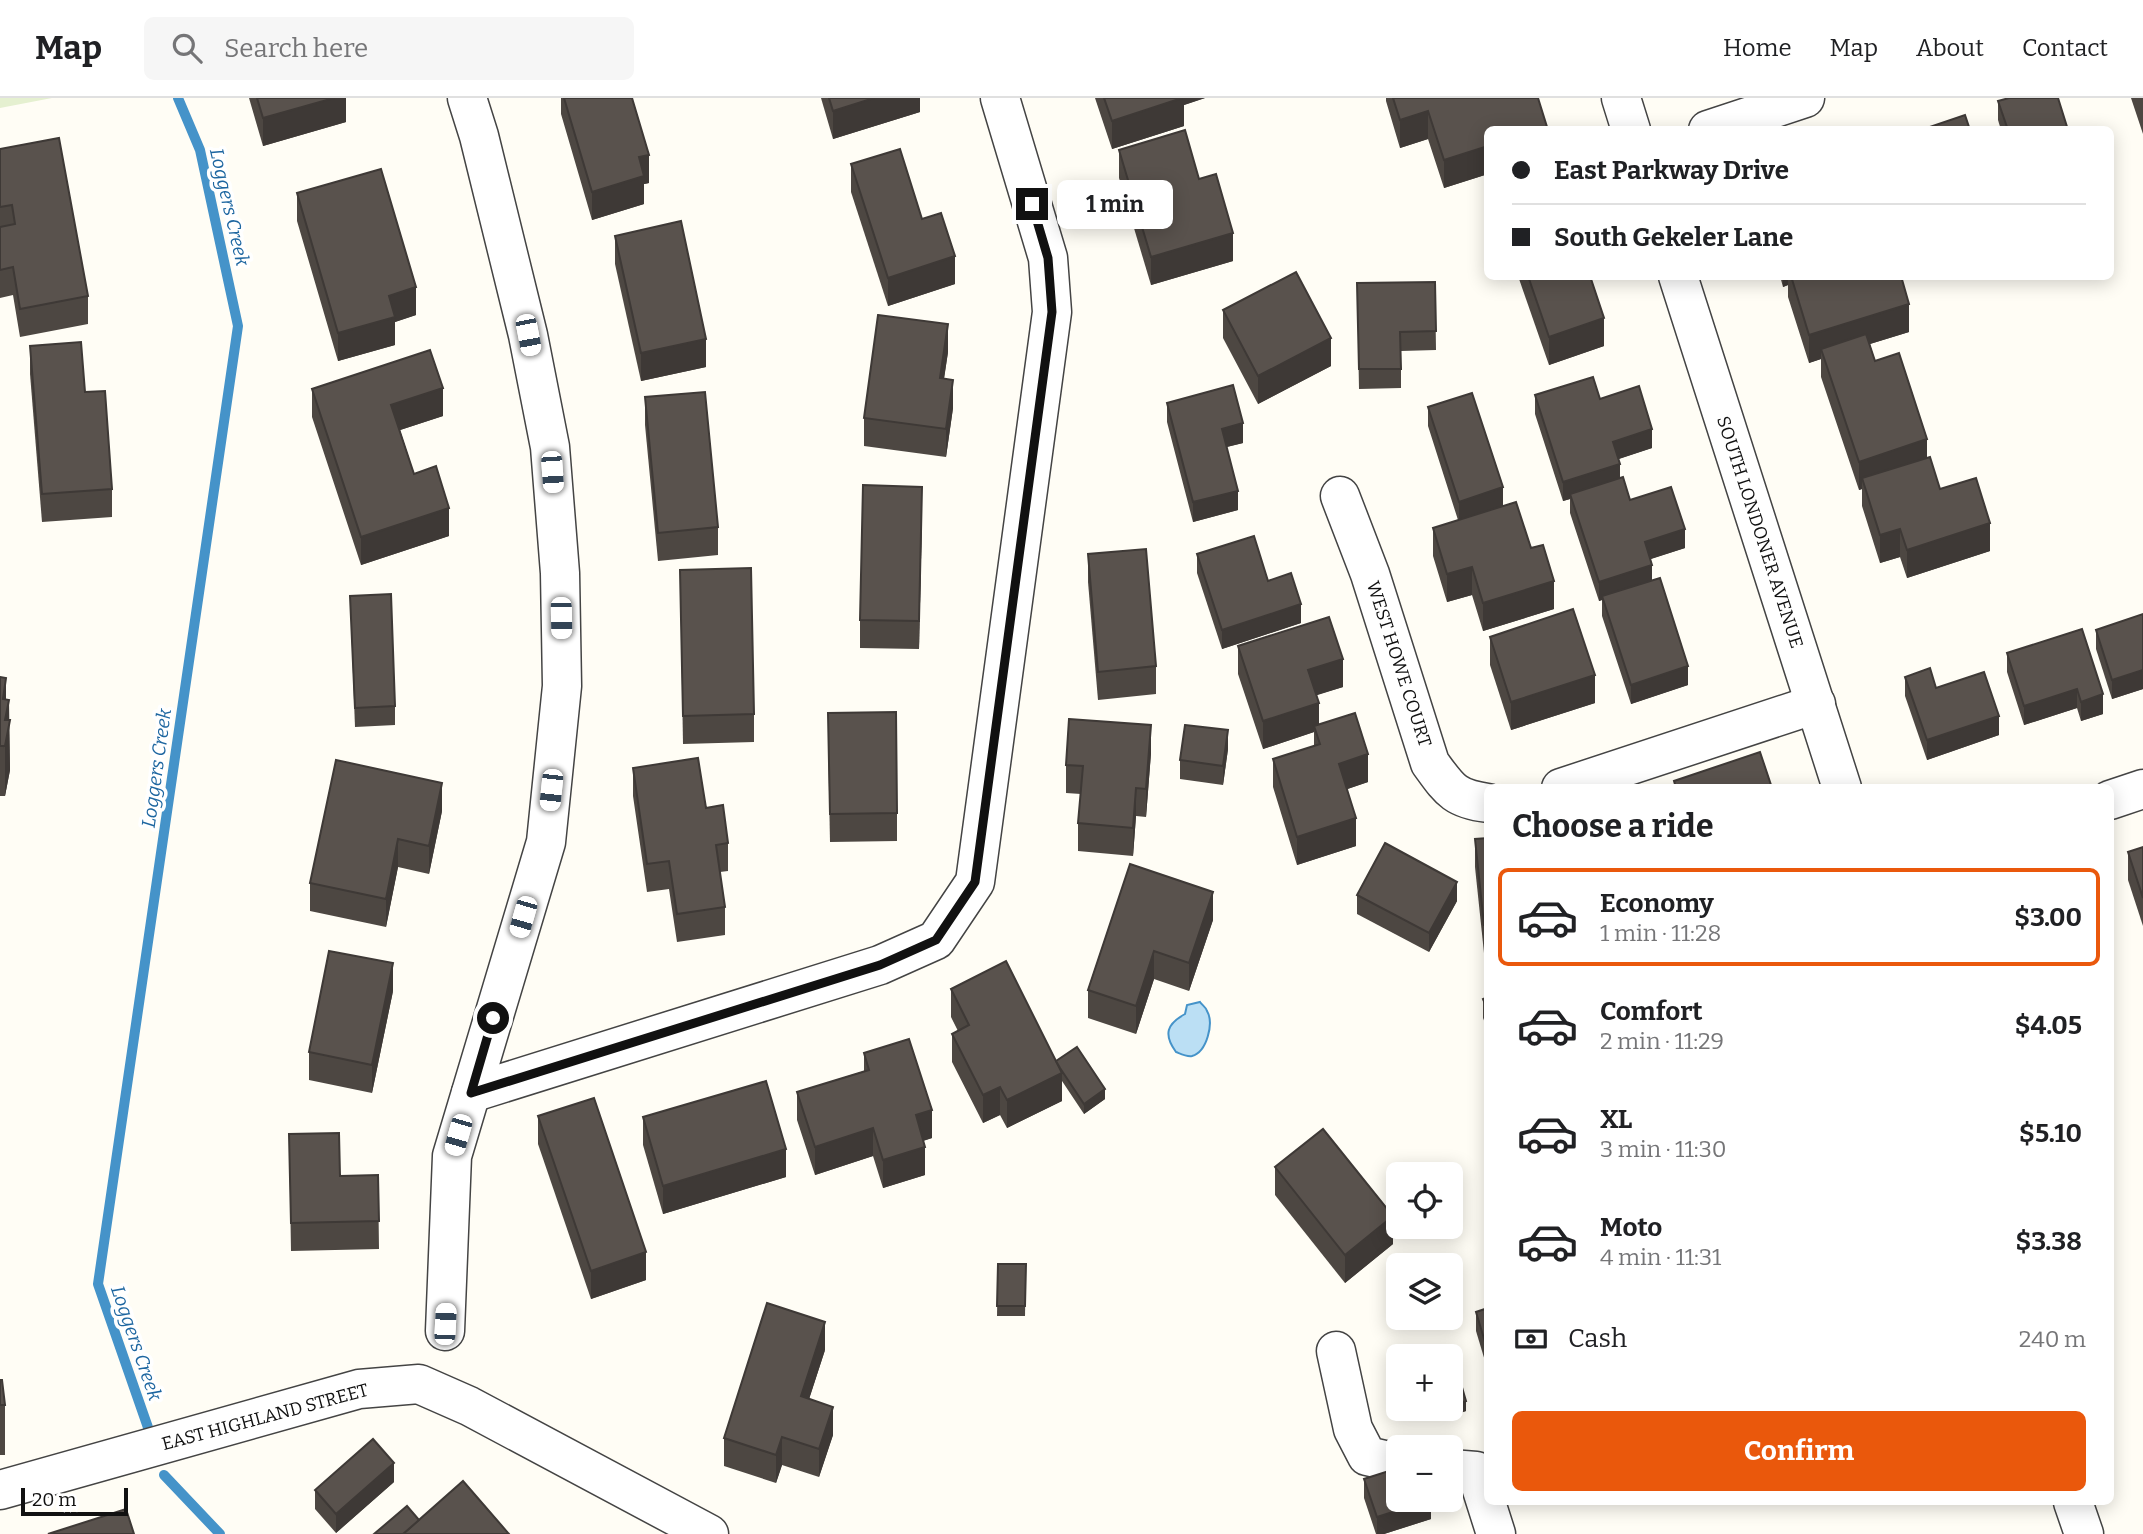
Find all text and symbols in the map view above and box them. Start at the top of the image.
search box [144,17,634,80]
text: Map [35,28,102,68]
icon: search [168,29,206,67]
text: Search here [224,33,368,64]
text: Home [1723,34,1792,62]
text: Map [1830,34,1878,62]
text: About [1916,34,1984,62]
text: Contact [2022,34,2108,62]
water label: Loggers Creek [205,146,254,269]
text: East Parkway Drive [1554,155,1789,186]
callout: 1 min [1056,180,1172,228]
route end [1016,188,1048,220]
text: 1 min [1086,190,1144,218]
text: South Gekeler Lane [1554,222,1793,253]
car [514,312,543,358]
street label: SOUTH LONDONER AVENUE [1712,413,1808,651]
car [541,450,564,494]
street label: WEST HOWE COURT [1362,578,1436,750]
car [551,597,572,639]
water label: Loggers Creek [137,706,176,829]
car [539,768,564,812]
text: Choose a ride [1512,807,1713,845]
icon: car [1516,886,1579,949]
text: Economy [1600,888,1714,919]
car [508,894,539,940]
text: $3.00 [2014,902,2082,933]
text: 1 min · 11:28 [1600,919,1721,947]
icon: car [1516,994,1579,1057]
text: Comfort [1600,996,1703,1027]
route start [477,1002,509,1034]
text: $4.05 [2015,1010,2082,1041]
text: 2 min · 11:29 [1600,1027,1724,1055]
icon: car [1516,1102,1579,1165]
text: XL [1600,1104,1632,1135]
car [443,1112,474,1158]
text: $5.10 [2019,1118,2082,1149]
text: 3 min · 11:30 [1600,1135,1727,1163]
map controls [1386,1162,1463,1512]
button: locate [1386,1162,1463,1239]
icon: car [1516,1210,1579,1273]
text: Moto [1600,1212,1662,1243]
text: $3.38 [2016,1226,2082,1257]
text: 4 min · 11:31 [1600,1243,1721,1271]
button: layers [1386,1253,1463,1330]
water label: Loggers Creek [106,1283,167,1404]
car [434,1302,457,1346]
icon: cash [1512,1320,1550,1358]
text: Cash [1568,1323,1627,1354]
text: 240 m [2019,1325,2086,1353]
button: + [1386,1344,1463,1421]
street label: EAST HIGHLAND STREET [159,1379,371,1455]
button: Confirm [1512,1411,2086,1491]
button: − [1386,1435,1463,1512]
scale bar [21,1485,128,1517]
text: 20 m [32,1488,76,1511]

